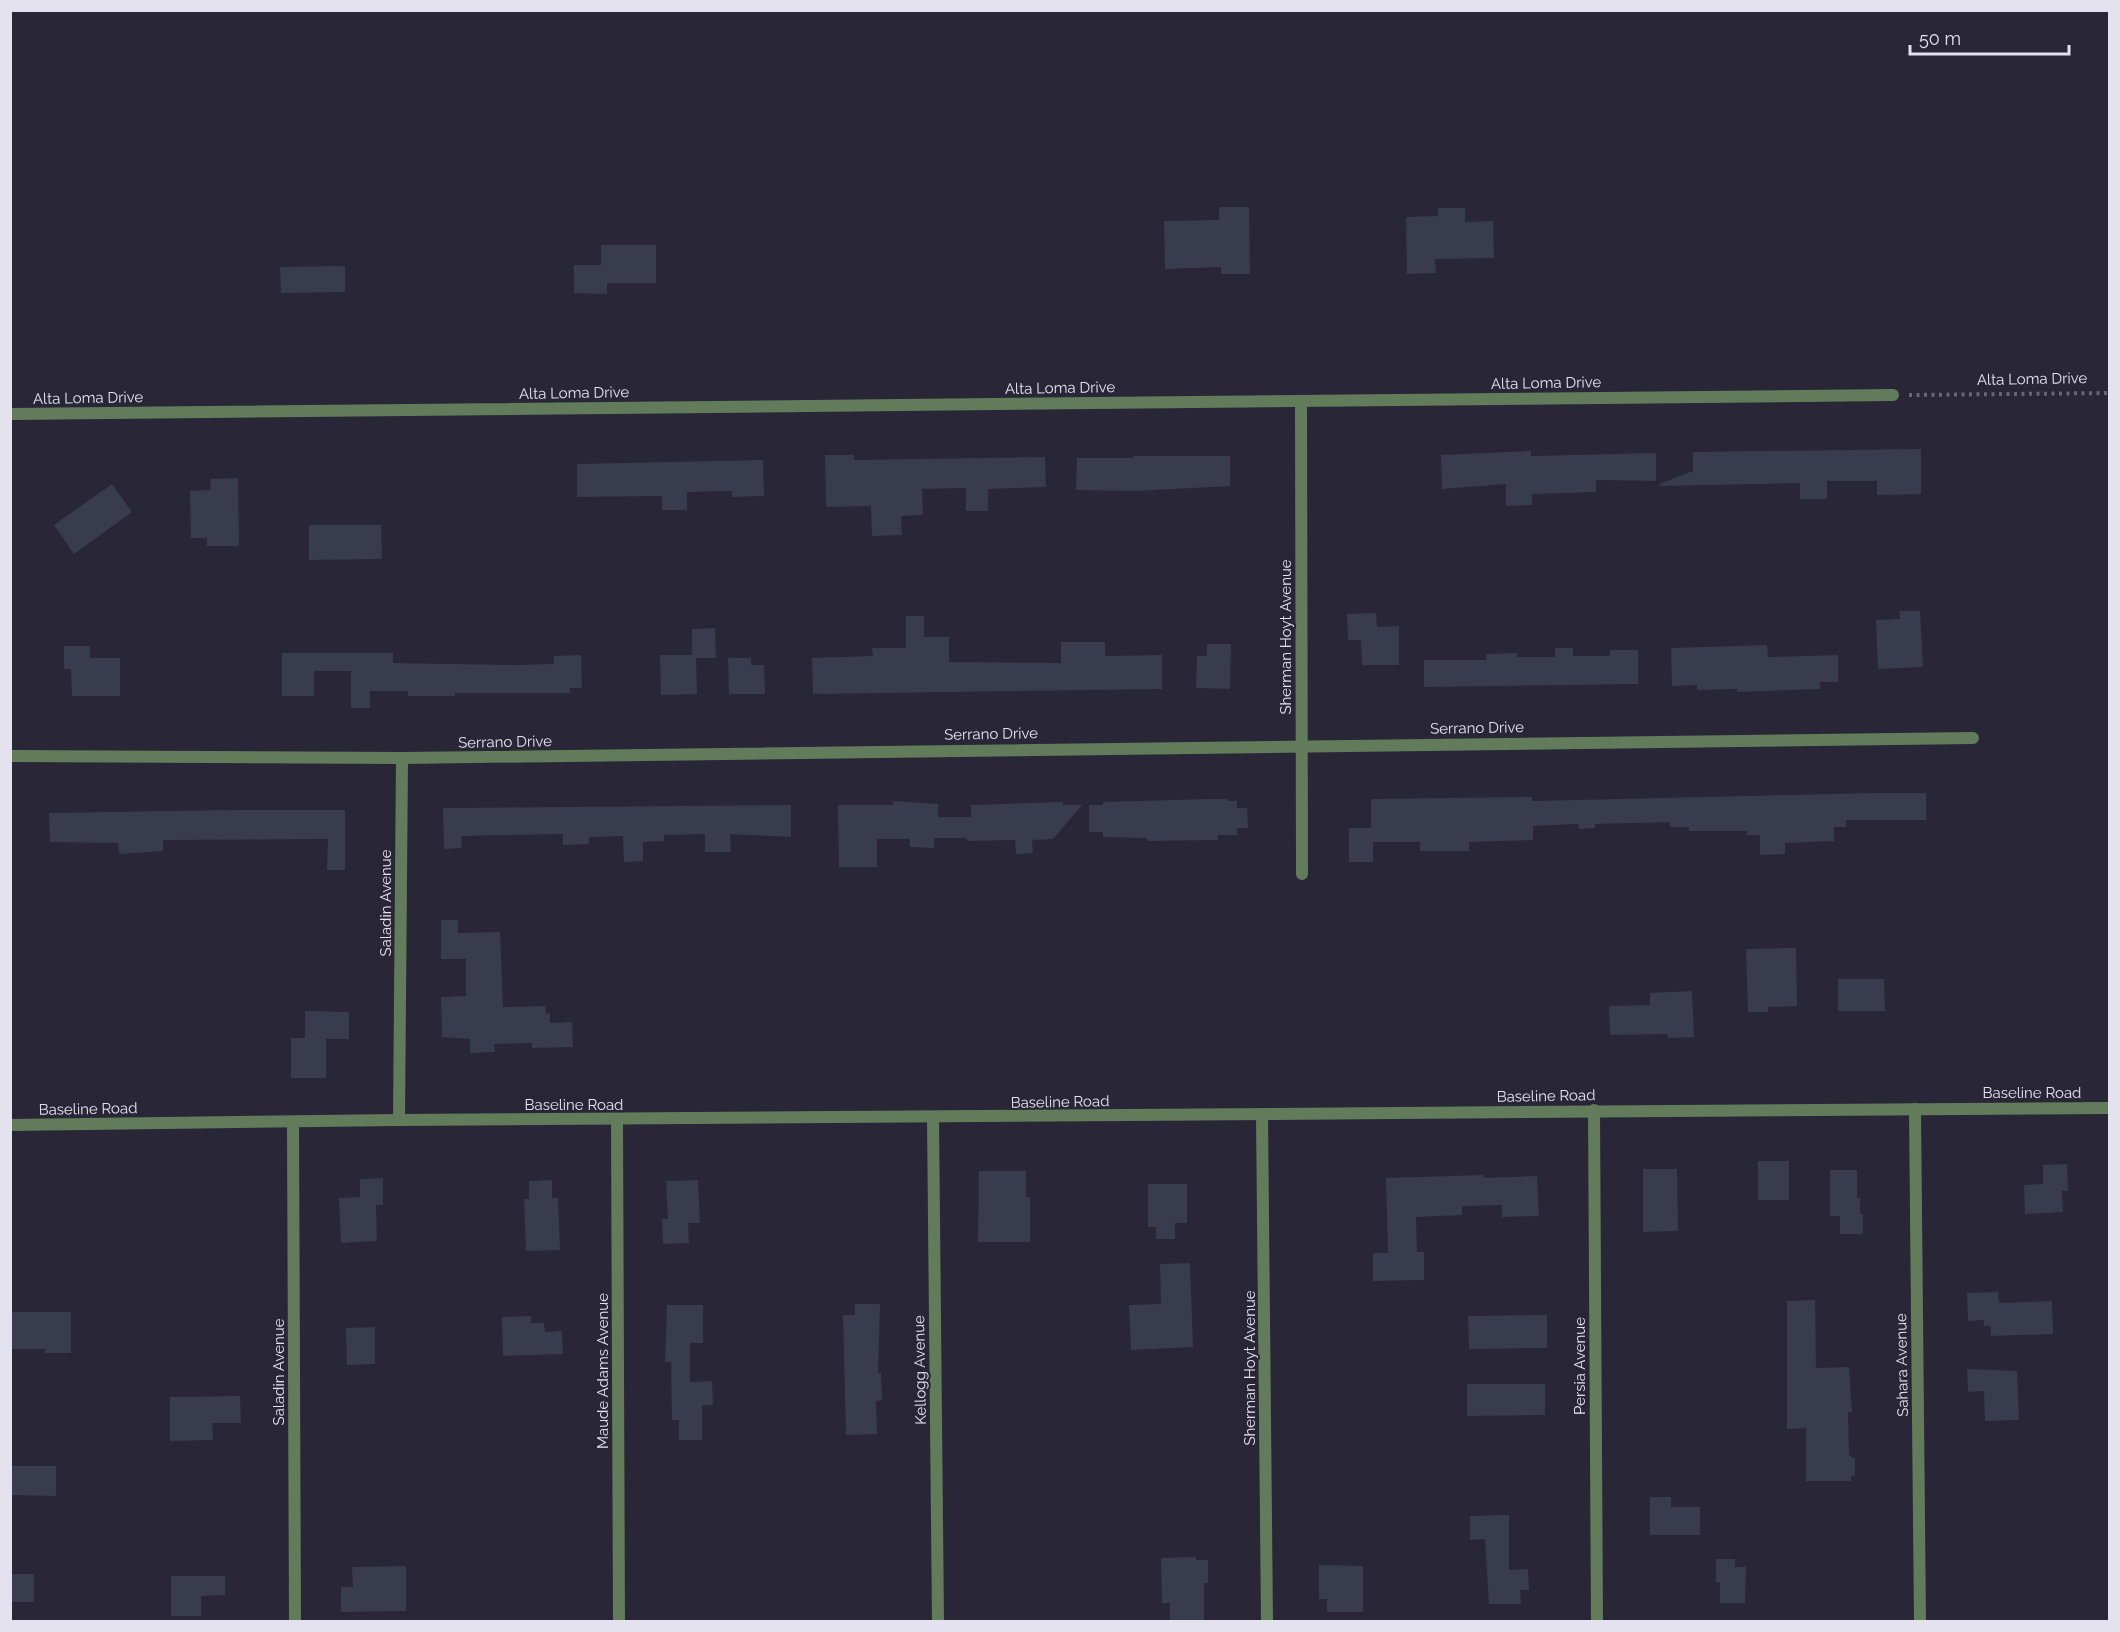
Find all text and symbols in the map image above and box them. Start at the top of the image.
scale bar [1910,18,2069,56]
text: 50 m [1919,28,1961,49]
street label: Alta Loma Drive [1977,369,2088,389]
street label: Alta Loma Drive [1491,373,1602,393]
street label: Alta Loma Drive [1005,378,1116,398]
street label: Alta Loma Drive [519,383,630,403]
street label: Alta Loma Drive [33,388,144,408]
street label: Sherman Hoyt Avenue [1277,559,1295,715]
street label: Serrano Drive [1430,718,1524,738]
street label: Serrano Drive [944,724,1038,744]
street label: Serrano Drive [458,732,552,752]
street label: Saladin Avenue [377,849,395,956]
street label: Baseline Road [1983,1084,2081,1102]
street label: Baseline Road [1496,1086,1596,1106]
street label: Baseline Road [1010,1092,1110,1112]
street label: Baseline Road [525,1096,623,1114]
street label: Baseline Road [38,1099,138,1119]
street label: Sherman Hoyt Avenue [1241,1290,1259,1446]
street label: Maude Adams Avenue [594,1293,612,1449]
street label: Sahara Avenue [1892,1313,1912,1417]
street label: Kellogg Avenue [910,1315,930,1425]
street label: Persia Avenue [1571,1317,1589,1415]
street label: Saladin Avenue [270,1318,288,1425]

